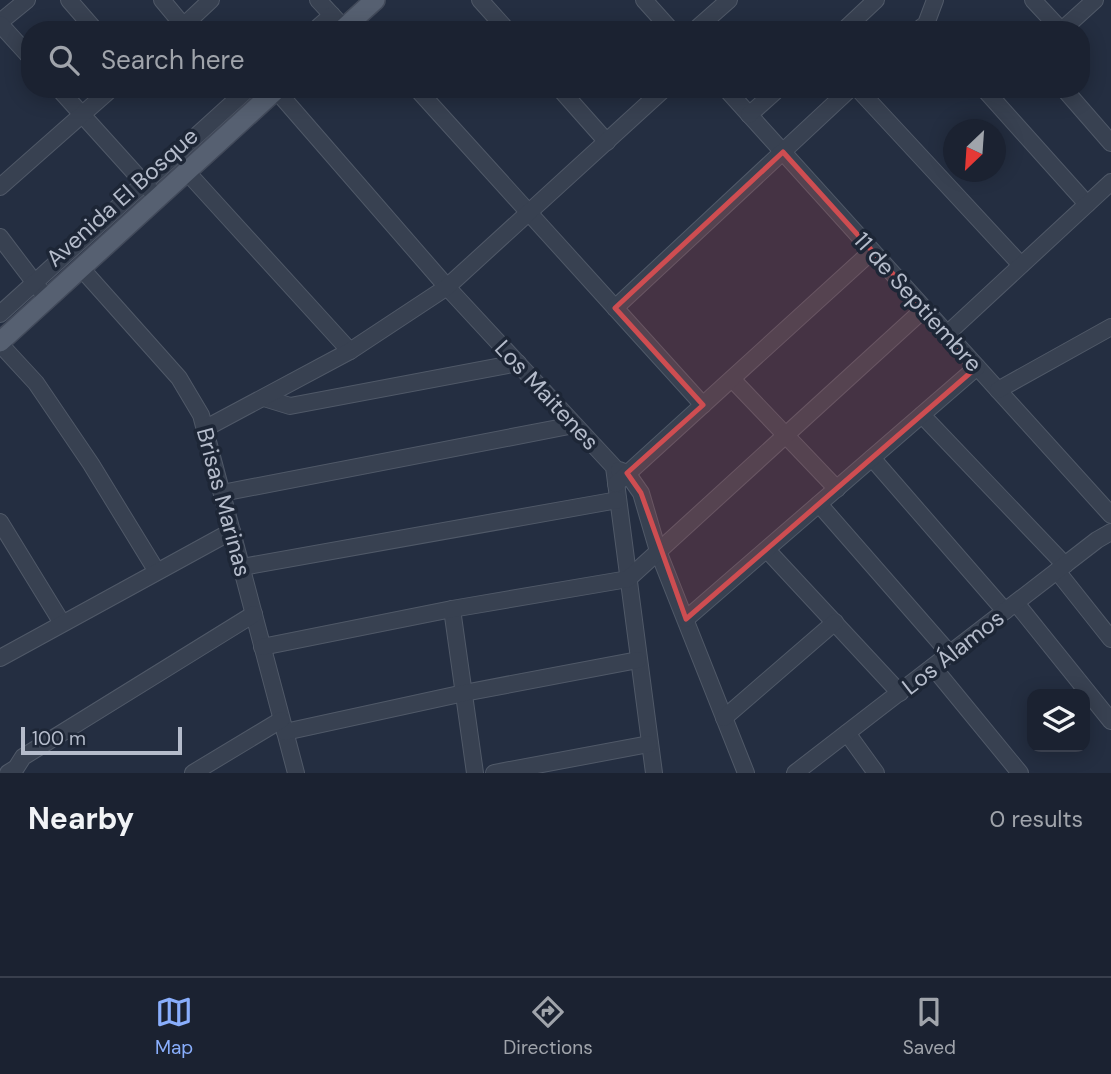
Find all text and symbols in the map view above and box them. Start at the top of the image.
search box [21,21,1090,98]
icon: search [45,41,83,79]
text: Search here [101,43,244,77]
north arrow [943,119,1006,182]
street label: Avenida El Bosque [40,121,204,273]
street label: 11 de Septiembre [847,226,989,378]
street label: Los Maitenes [488,334,606,456]
street label: Brisas Marinas [190,424,258,580]
street label: Los Álamos [896,603,1010,701]
map controls [1027,689,1090,752]
button: layers [1027,689,1090,752]
scale bar [21,724,182,756]
text: 100 m [32,726,86,751]
text: Nearby [28,799,134,838]
text: 0 results [990,804,1083,834]
tab: Map [155,993,193,1060]
tab: Directions [503,993,593,1060]
tab: Saved [903,993,956,1060]

